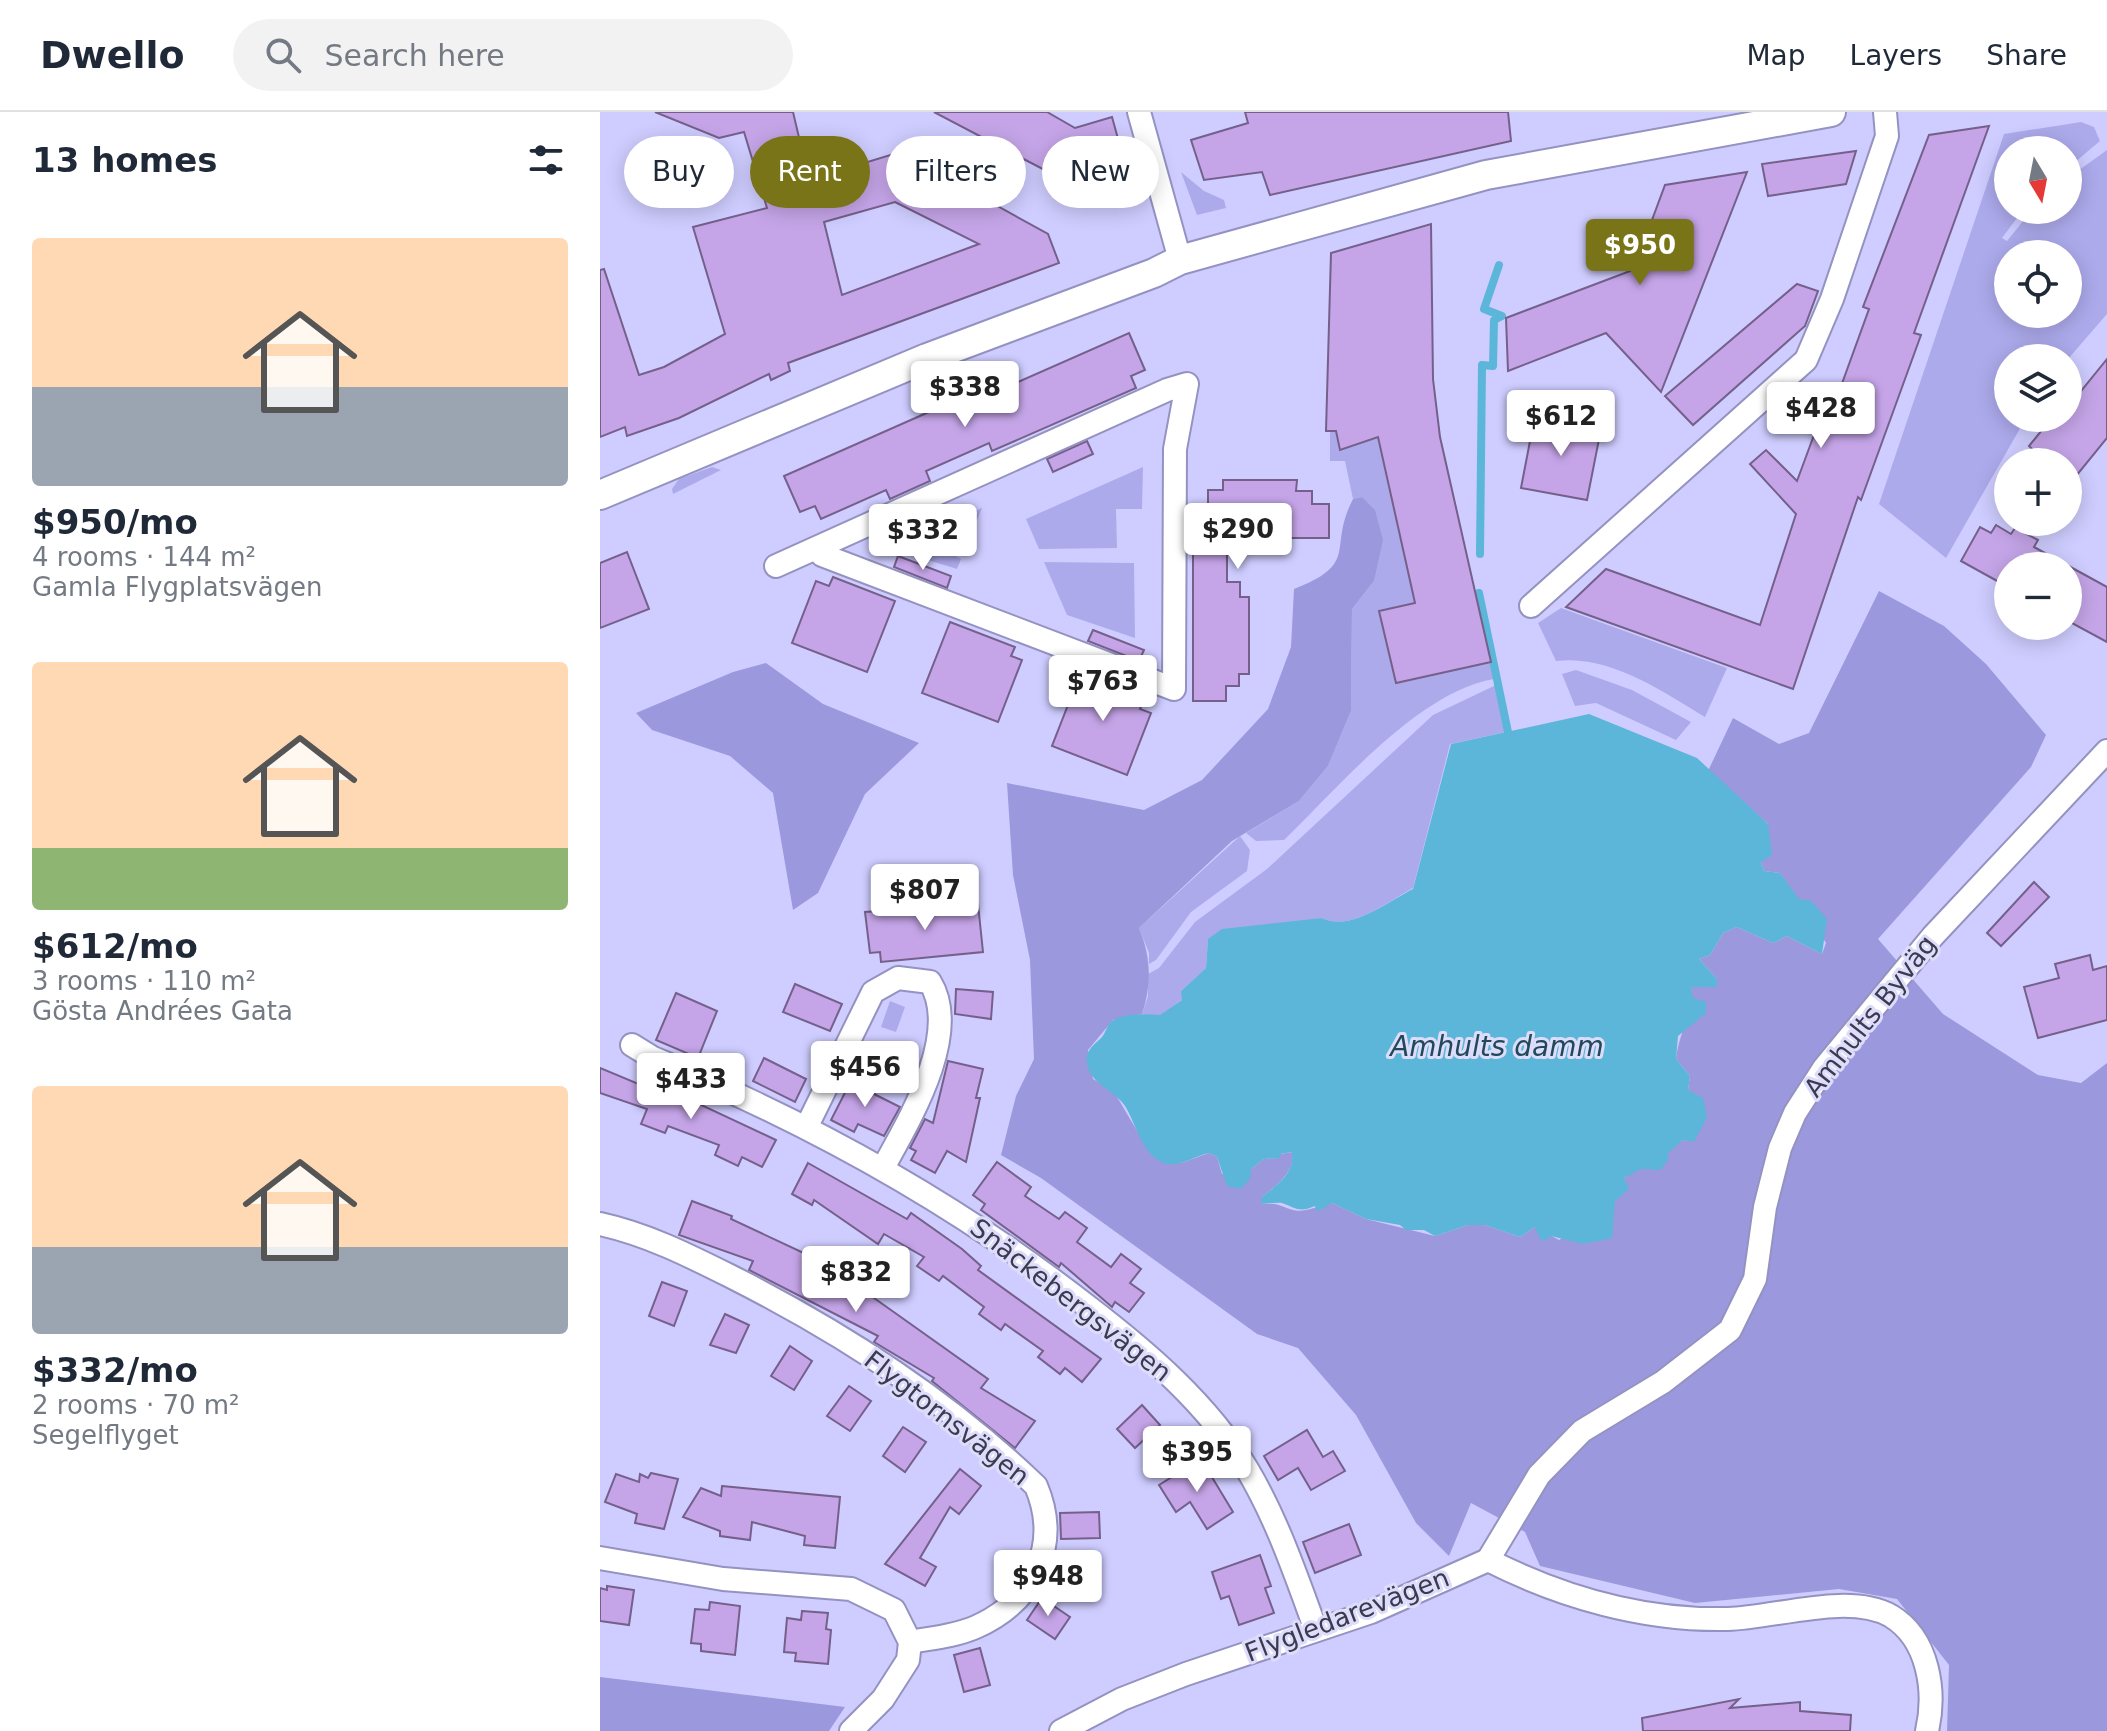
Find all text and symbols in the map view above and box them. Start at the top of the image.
search box [233,19,793,91]
text: Dwello [40,33,185,77]
icon: search [261,33,305,77]
text: Search here [325,38,505,73]
text: Map [1746,39,1806,72]
text: Layers [1850,39,1942,72]
text: Share [1986,39,2067,72]
chip: Buy [624,136,734,208]
chip: Rent [750,136,870,208]
chip: Filters [886,136,1026,208]
chip: New [1042,136,1159,208]
north arrow [1994,136,2082,224]
map controls [1994,136,2082,640]
icon: filters [524,138,568,182]
text: 13 homes [32,140,217,180]
pin: $950 [1593,219,1687,287]
text: $950 [1604,230,1676,260]
button: locate [1994,240,2082,328]
icon: home [228,290,372,434]
button: layers [1994,344,2082,432]
pin: $338 [918,361,1012,429]
text: $338 [929,372,1001,402]
pin: $428 [1774,382,1868,450]
pin: $612 [1514,390,1608,458]
text: $428 [1785,393,1857,423]
text: $612 [1525,401,1597,431]
button: + [1994,448,2082,536]
text: $950/mo [32,502,198,542]
pin: $290 [1191,503,1285,571]
pin: $332 [876,504,970,572]
text: $290 [1202,514,1274,544]
text: $332 [887,515,959,545]
text: 4 rooms · 144 m² [32,542,256,572]
button: − [1994,552,2082,640]
text: Gamla Flygplatsvägen [32,572,323,602]
pin: $763 [1056,655,1150,723]
text: $763 [1067,666,1139,696]
icon: home [228,714,372,858]
pin: $807 [878,864,972,932]
text: $807 [889,875,961,905]
text: $612/mo [32,926,198,966]
street label: Amhults Byväg [1798,929,1942,1103]
text: 3 rooms · 110 m² [32,966,256,996]
text: Gösta Andrées Gata [32,996,293,1026]
water label: Amhults damm [1388,1030,1604,1063]
pin: $456 [818,1041,912,1109]
text: $456 [829,1052,901,1082]
pin: $433 [644,1053,738,1121]
text: $433 [655,1064,727,1094]
icon: home [228,1138,372,1282]
street label: Snäckebergsvägen [965,1212,1177,1388]
pin: $832 [809,1246,903,1314]
text: $832 [820,1257,892,1287]
street label: Flygtornsvägen [859,1344,1035,1492]
text: $332/mo [32,1350,198,1390]
text: 2 rooms · 70 m² [32,1390,240,1420]
text: Segelflyget [32,1420,179,1450]
pin: $395 [1150,1426,1244,1494]
text: $395 [1161,1437,1233,1467]
pin: $948 [1001,1550,1095,1618]
text: $948 [1012,1561,1084,1591]
street label: Flygledarevägen [1241,1562,1453,1668]

